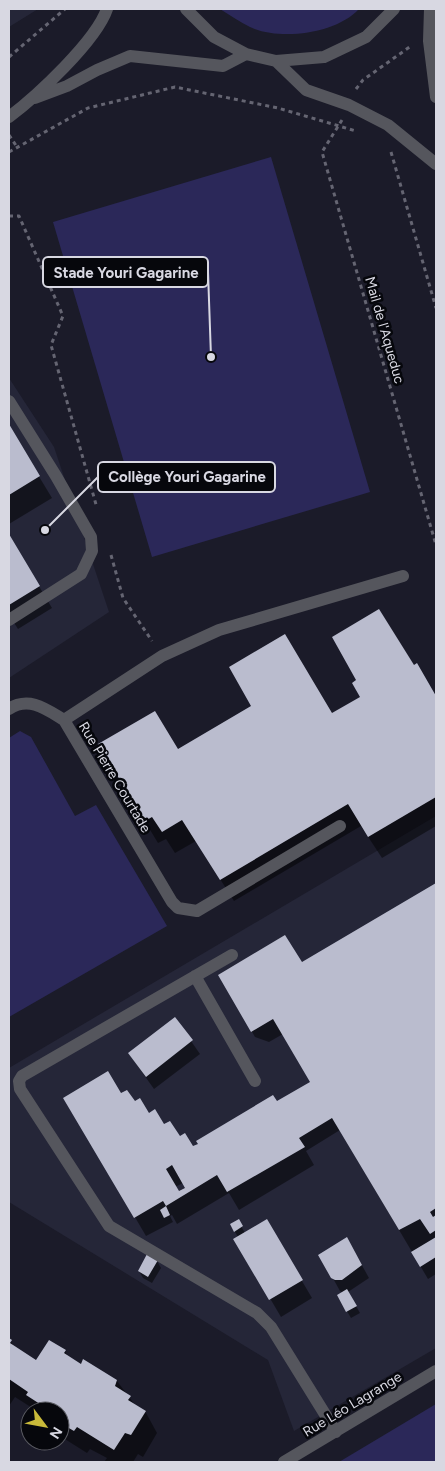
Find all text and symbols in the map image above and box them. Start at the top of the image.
callout: Stade Youri Gagarine [43,257,208,287]
text: Stade Youri Gagarine [53,264,199,282]
street label: Mail de l'Aqueduc [361,275,408,386]
callout: Collège Youri Gagarine [98,462,275,492]
text: Collège Youri Gagarine [108,468,267,486]
street label: Rue Pierre Courtade [75,719,155,836]
street label: Rue Léo Lagrange [300,1368,405,1441]
north arrow [20,1401,70,1451]
text: N [46,1424,66,1442]

